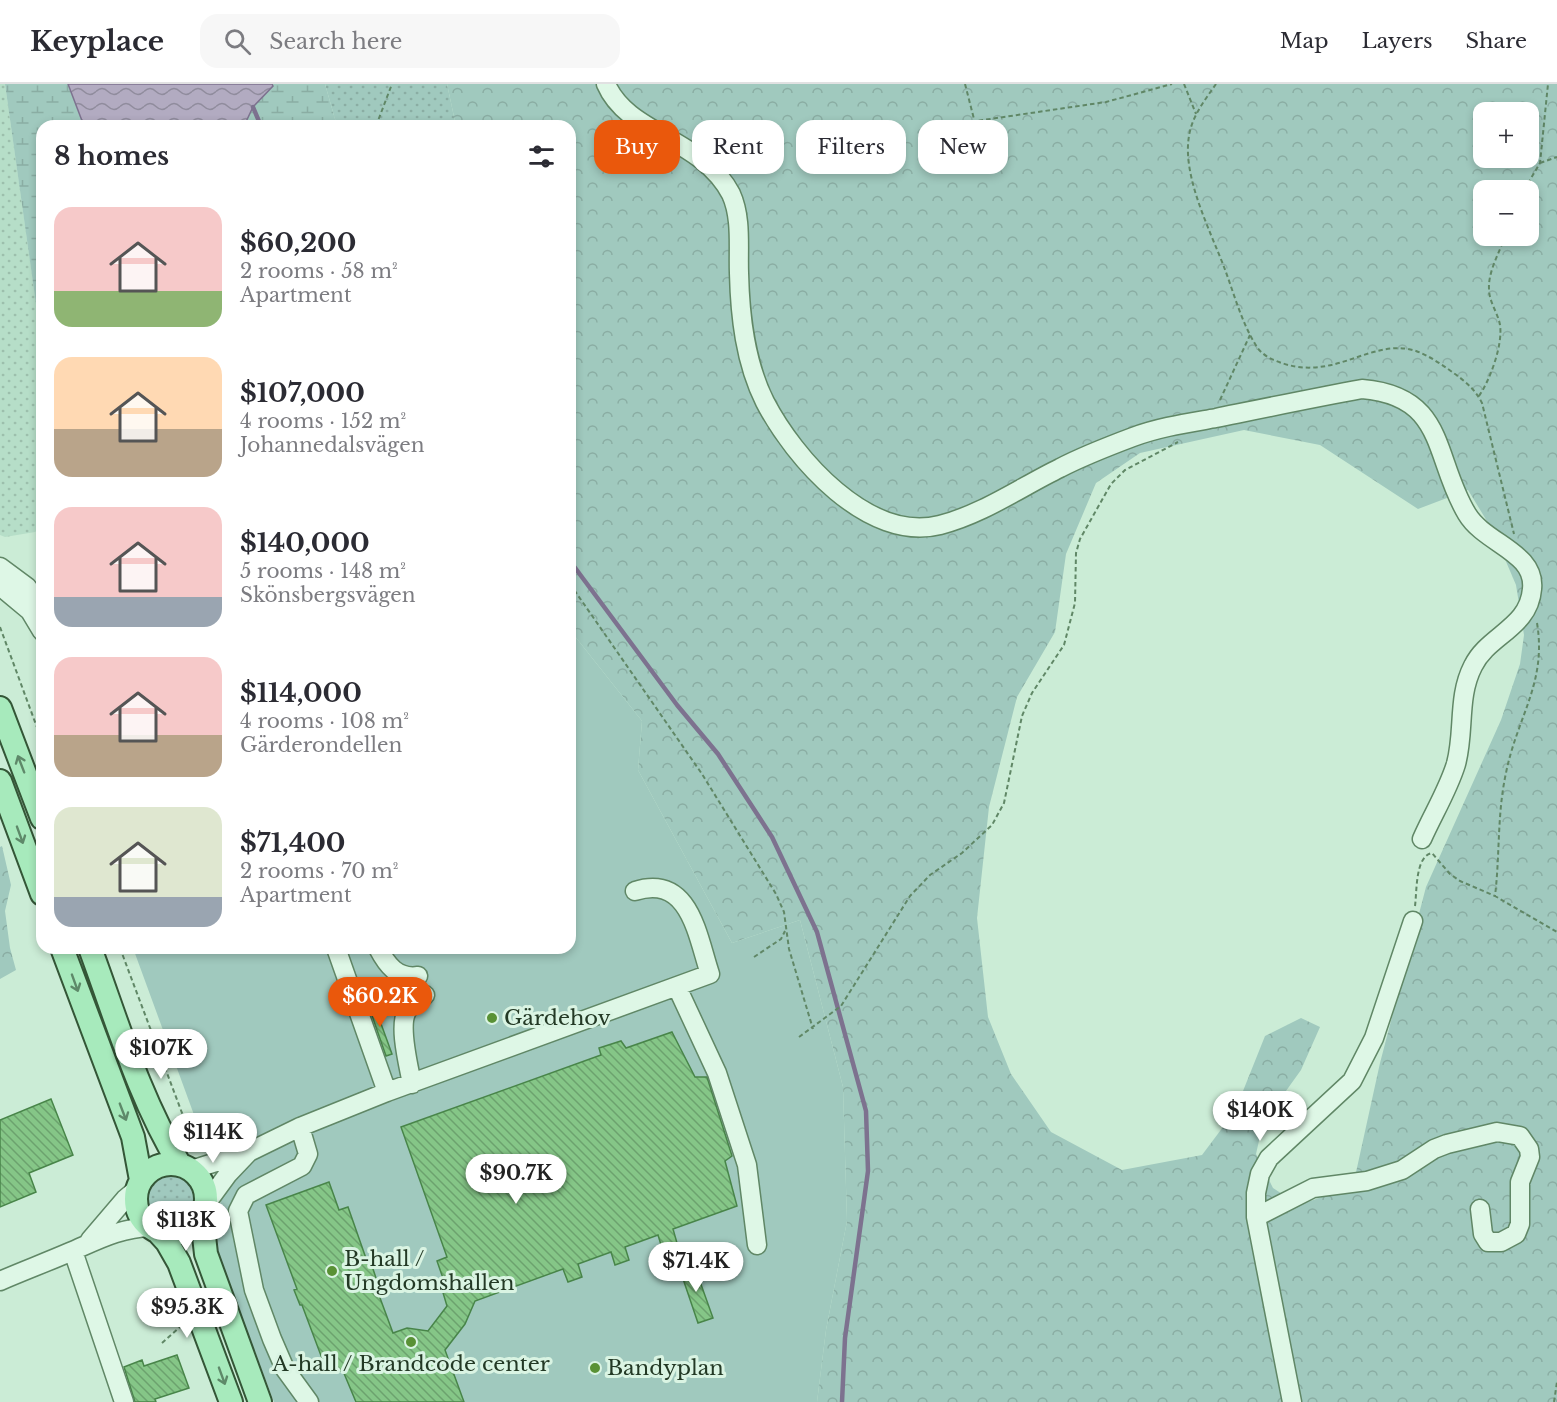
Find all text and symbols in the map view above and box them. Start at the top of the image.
search box [200,14,620,68]
text: Keyplace [30,24,164,59]
icon: search [221,25,254,58]
text: Search here [269,28,402,55]
text: Map [1280,28,1329,54]
text: Layers [1362,28,1433,54]
text: Share [1466,28,1527,54]
map controls [1473,102,1539,246]
button: + [1473,102,1539,168]
chip: Buy [594,120,680,174]
chip: Rent [692,120,784,174]
chip: Filters [796,120,906,174]
chip: New [918,120,1008,174]
text: 8 homes [54,140,169,172]
icon: filters [525,140,558,173]
button: − [1473,180,1539,246]
text: $60,200 [240,227,356,259]
icon: home [102,231,174,303]
text: 2 rooms · 58 m² [240,259,398,283]
text: Apartment [240,283,351,307]
text: $107,000 [240,377,365,409]
icon: home [102,381,174,453]
text: 4 rooms · 152 m² [240,409,406,433]
text: Johannedalsvägen [240,433,424,457]
text: $140,000 [240,527,370,559]
icon: home [102,531,174,603]
text: 5 rooms · 148 m² [240,559,406,583]
text: Skönsbergsvägen [240,583,416,607]
text: $114,000 [240,677,362,709]
icon: home [102,681,174,753]
text: 4 rooms · 108 m² [240,709,409,733]
text: Gärderondellen [240,733,402,757]
one-way arrow [15,755,26,773]
one-way arrow [16,826,27,844]
text: $71,400 [240,827,345,859]
icon: home [102,831,174,903]
text: 2 rooms · 70 m² [240,859,398,883]
text: Apartment [240,883,351,907]
one-way arrow [70,973,81,992]
pin: $60.2K [331,977,429,1028]
text: $60.2K [342,984,418,1008]
place label: Gärdehov [504,1005,611,1031]
marker: Gärdehov [485,1011,499,1025]
pin: $107K [119,1029,203,1080]
text: $107K [129,1036,193,1060]
pin: $140K [1218,1091,1302,1142]
text: $140K [1227,1098,1293,1122]
one-way arrow [119,1102,130,1121]
pin: $114K [171,1113,255,1164]
text: $114K [183,1120,243,1144]
pin: $90.7K [467,1154,565,1205]
text: $90.7K [480,1161,552,1185]
pin: $113K [144,1201,228,1252]
text: $113K [156,1208,216,1232]
pin: $71.4K [647,1242,745,1293]
place label: B-hall / Ungdomshallen [344,1246,515,1296]
text: $71.4K [662,1249,730,1273]
marker: B-hall / Ungdomshallen [325,1264,339,1278]
pin: $95.3K [138,1288,236,1339]
text: $95.3K [151,1295,223,1319]
marker: A-hall / Brandcode center [404,1335,418,1349]
place label: A-hall / Brandcode center [271,1351,550,1377]
place label: Bandyplan [607,1355,724,1381]
marker: Bandyplan [588,1361,602,1375]
one-way arrow [217,1367,228,1385]

